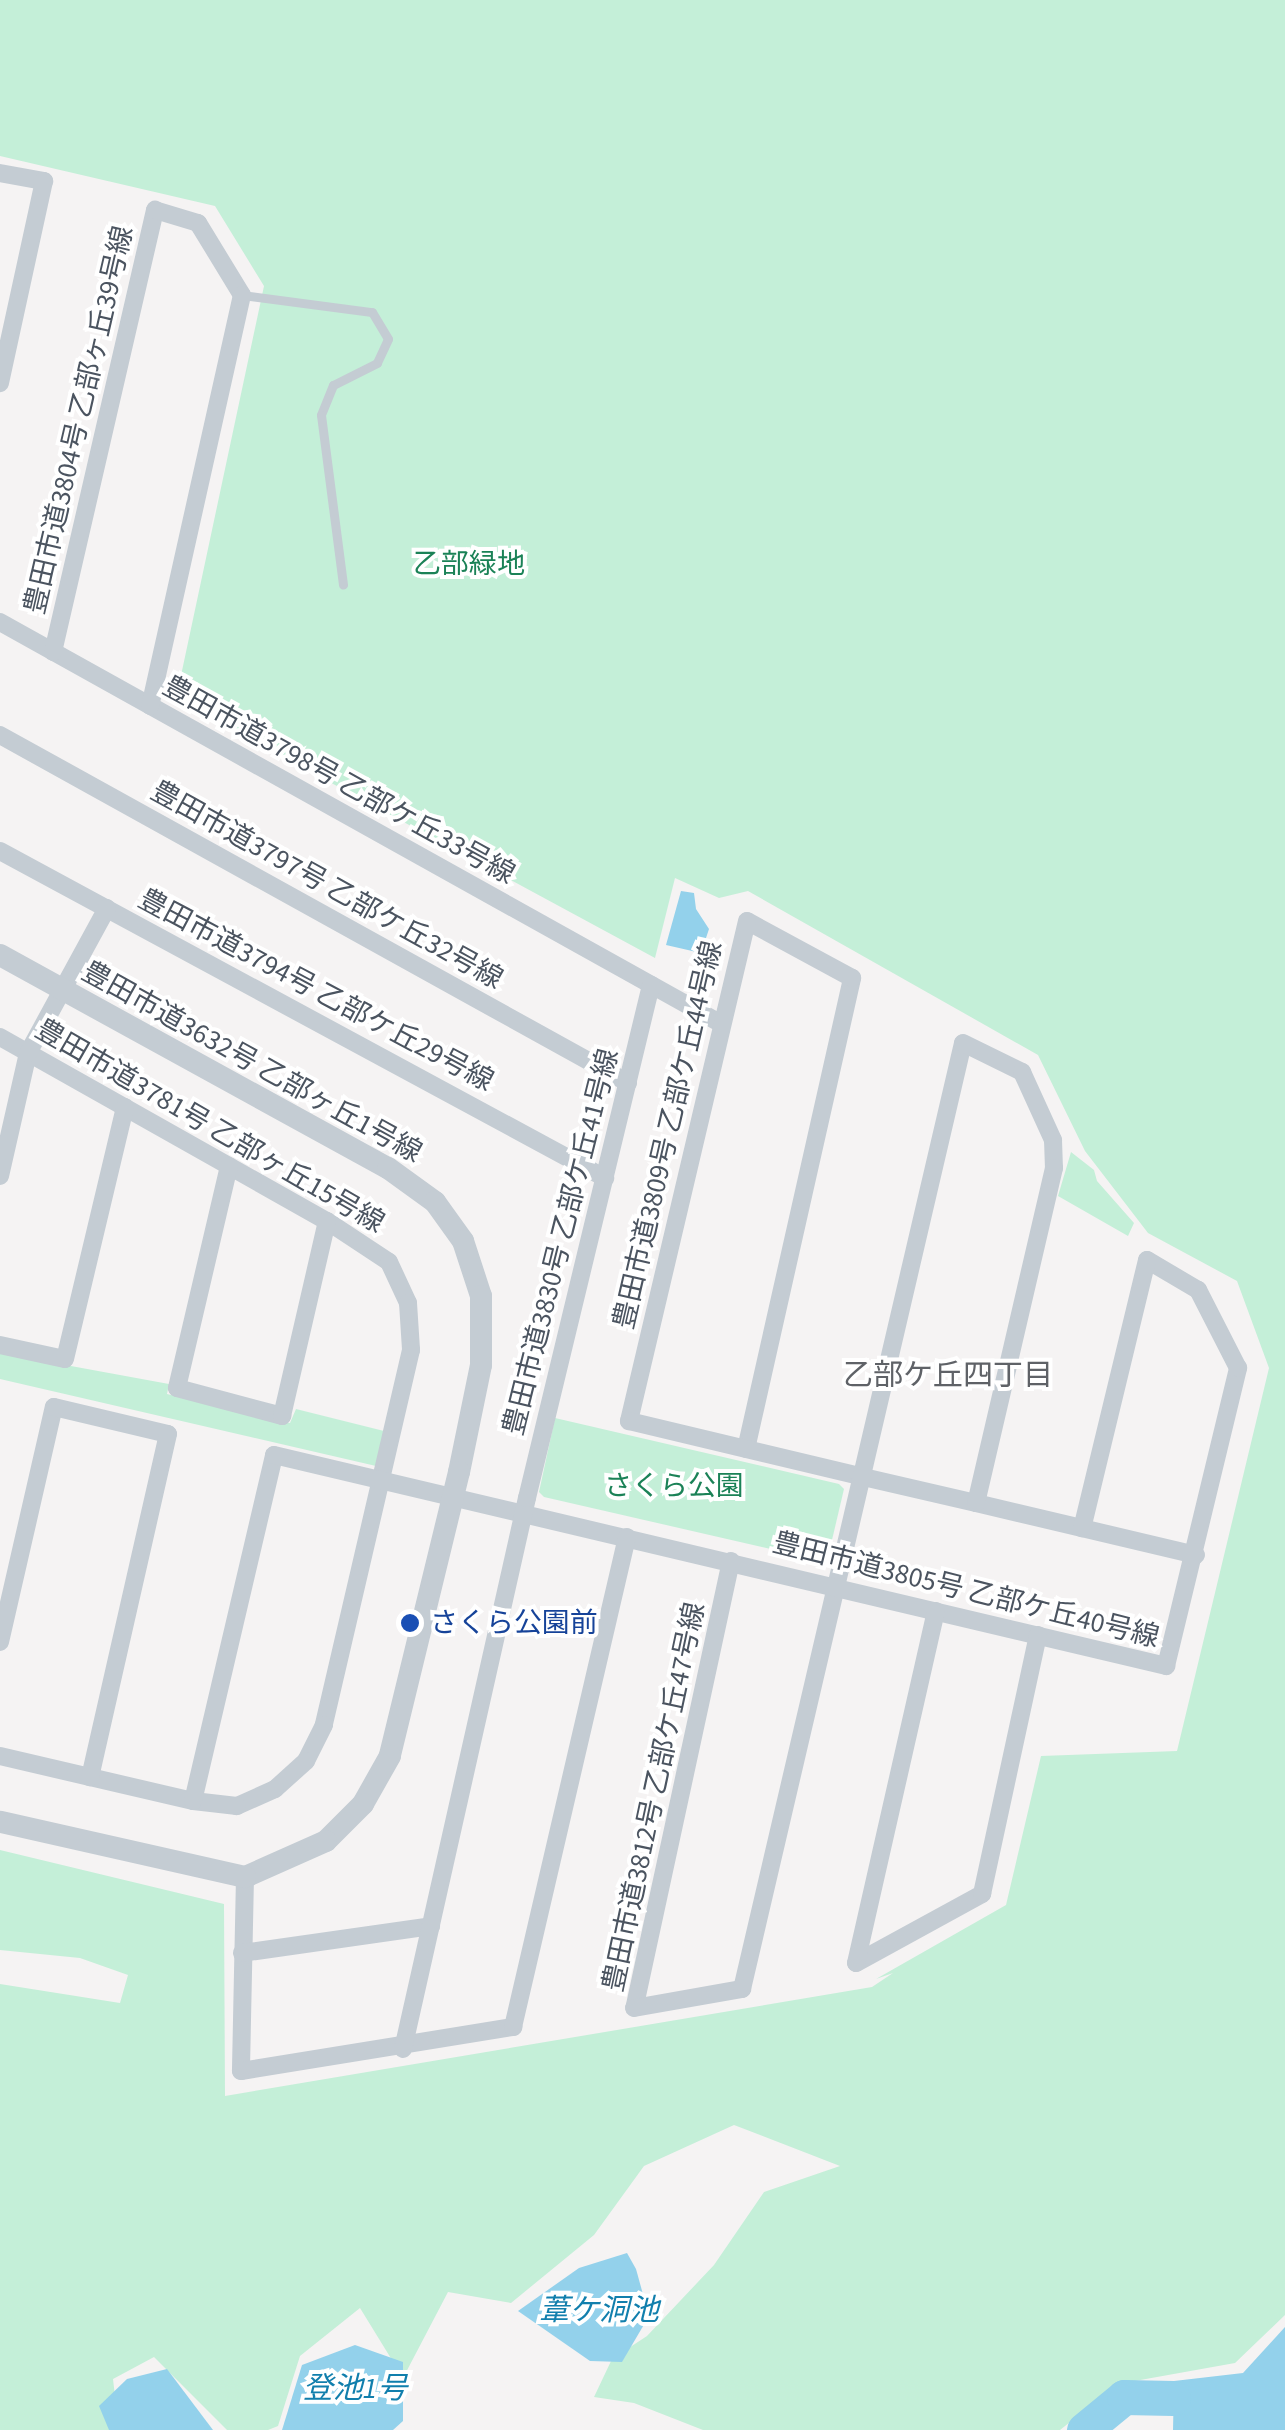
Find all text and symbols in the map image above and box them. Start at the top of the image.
street label: 豊田市道3804号 乙部ヶ丘39号線 [18,223,140,617]
park label: 乙部緑地 [413,547,525,581]
street label: 豊田市道3798号 乙部ケ丘33号線 [157,669,521,891]
street label: 豊田市道3797号 乙部ケ丘32号線 [145,774,509,996]
street label: 豊田市道3794号 乙部ケ丘29号線 [133,882,499,1098]
street label: 豊田市道3809号 乙部ケ丘44号線 [607,938,729,1332]
street label: 豊田市道3632号 乙部ヶ丘1号線 [76,954,428,1170]
street label: 豊田市道3781号 乙部ヶ丘15号線 [30,1012,390,1240]
street label: 豊田市道3830号 乙部ケ丘41号線 [497,1045,625,1439]
district label: 乙部ケ丘四丁目 [843,1358,1053,1394]
park label: さくら公園 [604,1469,744,1503]
street label: 豊田市道3805号 乙部ケ丘40号線 [769,1526,1163,1654]
street label: 豊田市道3812号 乙部ケ丘47号線 [596,1599,712,1995]
place label: さくら公園前 [430,1606,598,1640]
marker: さくら公園前 [399,1612,421,1634]
water label: 葦ケ洞池 [539,2293,659,2329]
water label: 登池1号 [303,2371,407,2407]

